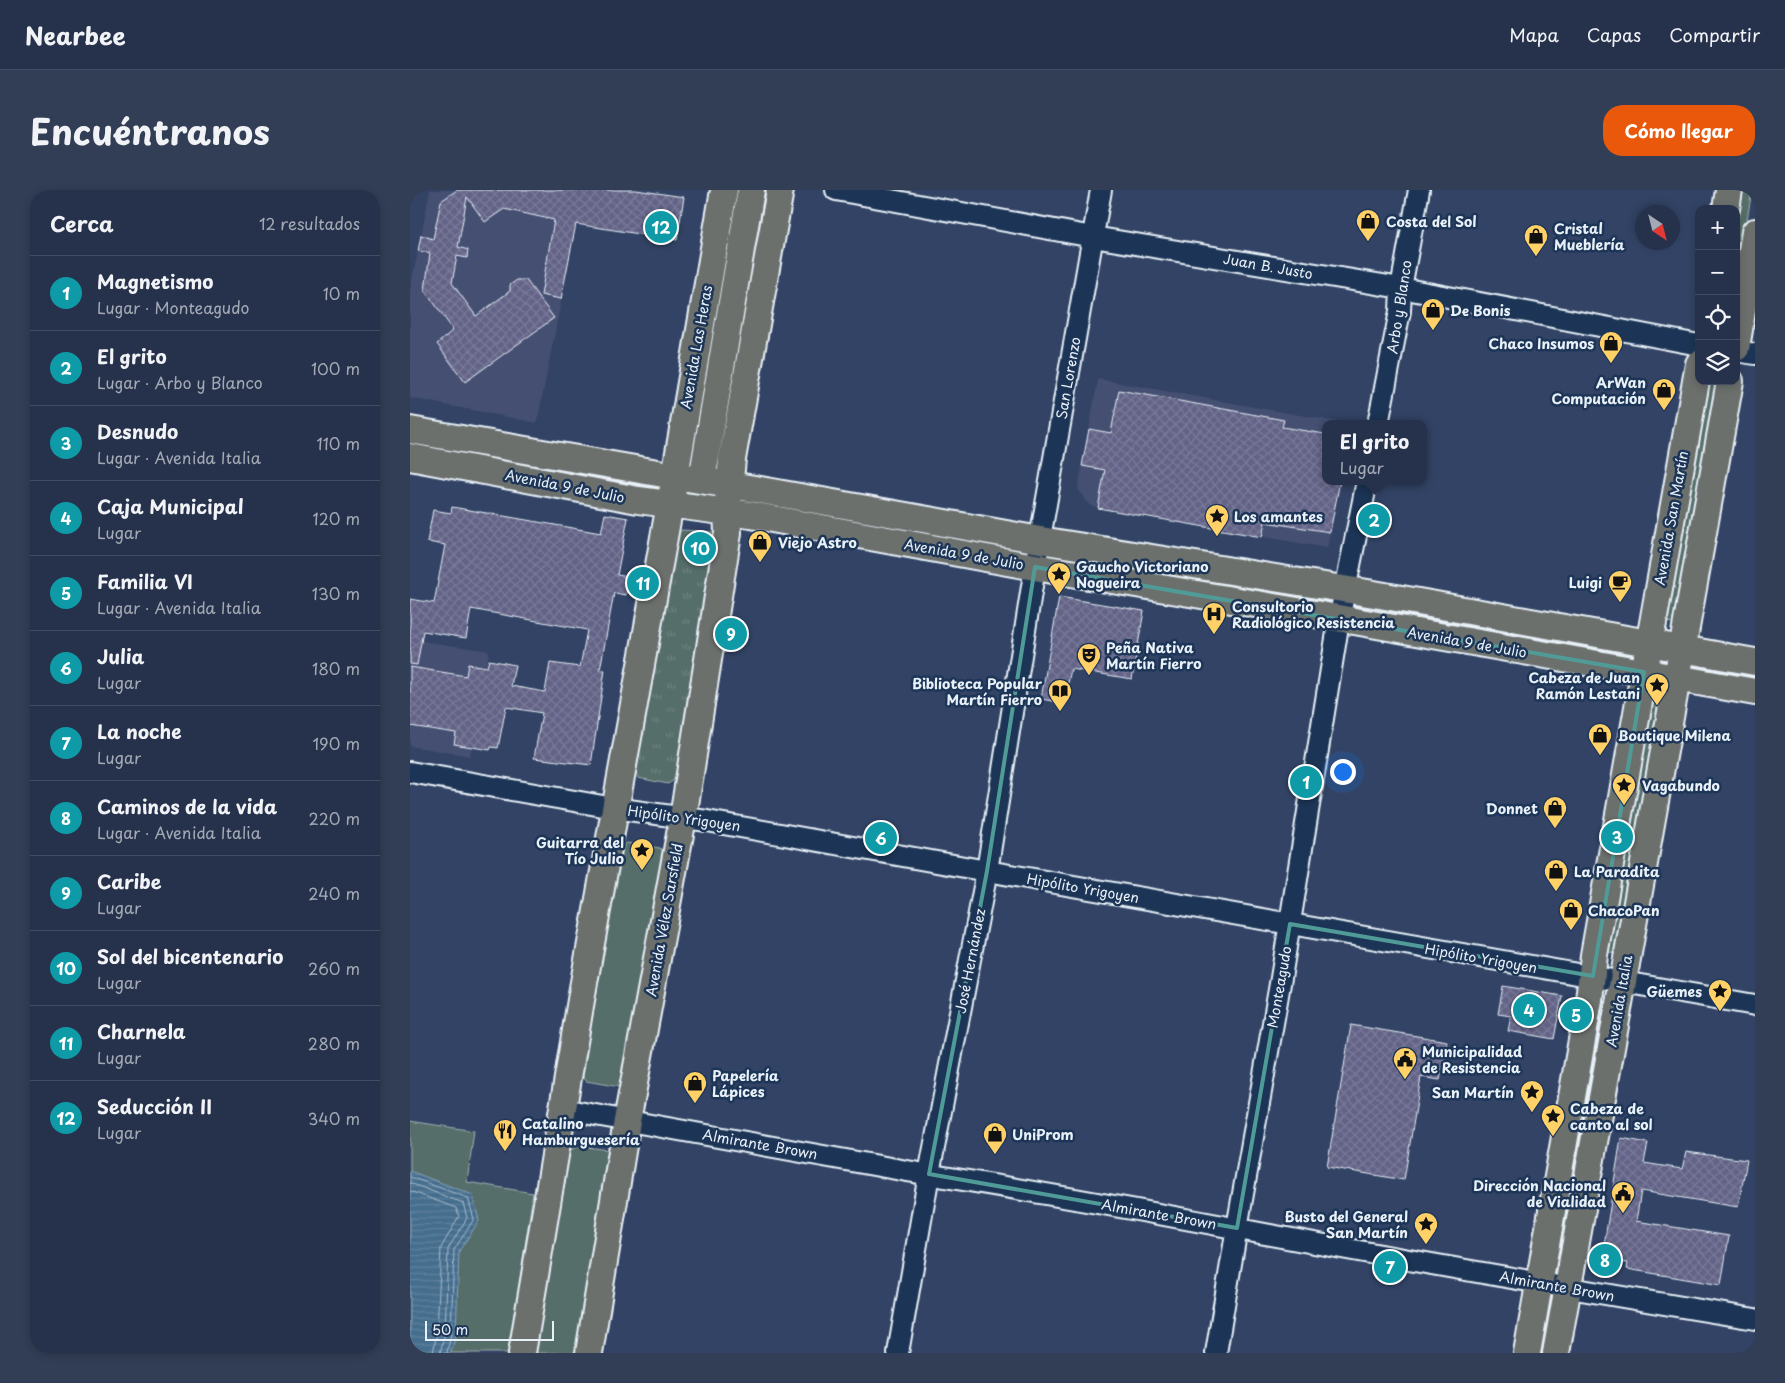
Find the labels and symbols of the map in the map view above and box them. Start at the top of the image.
north arrow [1635,205,1680,250]
pin: 12 [645,208,677,246]
shop icon: Costa del Sol [1355,208,1381,242]
place label: Costa del Sol [1386,211,1476,232]
place label: Cristal Mueblería [1554,218,1625,255]
shop icon: Cristal Mueblería [1523,223,1549,257]
street label: Juan B. Justo [1222,248,1315,284]
street label: Arbo y Blanco [1381,258,1417,355]
street label: Avenida Las Heras [675,283,717,411]
shop icon: De Bonis [1420,297,1446,331]
place label: De Bonis [1450,300,1511,321]
shop icon: Chaco Insumos [1598,330,1624,364]
place label: Chaco Insumos [1488,333,1594,354]
street label: San Lorenzo [1050,335,1086,421]
place label: ArWan Computación [1552,372,1646,409]
shop icon: ArWan Computación [1651,377,1677,411]
street label: Avenida San Martín [1649,449,1693,587]
street label: Avenida 9 de Julio [504,464,627,508]
pin: 2 [1358,501,1390,539]
place icon: Los amantes [1204,503,1230,537]
place label: Los amantes [1234,506,1323,527]
pin: 10 [684,529,716,567]
shop icon: Viejo Astro [747,529,773,563]
place label: Viejo Astro [778,532,857,553]
street label: Avenida 9 de Julio [903,533,1026,575]
place label: Gaucho Victoriano Nogueira [1076,556,1208,593]
place icon: Gaucho Victoriano Nogueira [1046,561,1072,595]
pin: 11 [627,564,659,602]
cafe icon: Luigi [1607,569,1633,603]
place label: Luigi [1569,572,1602,593]
place label: Consultorio Radiológico Resistencia [1232,596,1395,633]
hospital icon: Consultorio Radiológico Resistencia [1201,601,1227,635]
pin: 9 [715,615,747,653]
street label: Avenida 9 de Julio [1406,621,1529,663]
place label: Peña Nativa Martín Fierro [1106,637,1202,674]
theatre icon: Peña Nativa Martín Fierro [1076,642,1102,676]
place label: Cabeza de Juan Ramón Lestani [1528,667,1640,704]
place icon: Cabeza de Juan Ramón Lestani [1644,672,1670,706]
place label: Biblioteca Popular Martín Fierro [912,673,1043,710]
library icon: Biblioteca Popular Martín Fierro [1047,678,1073,712]
shop icon: Boutique Milena [1587,722,1613,756]
place label: Boutique Milena [1618,725,1731,746]
your location [1330,759,1356,785]
pin: 1 [1290,763,1322,801]
place icon: Vagabundo [1611,772,1637,806]
place label: Vagabundo [1642,775,1720,796]
shop icon: Donnet [1542,795,1568,829]
place label: Donnet [1486,798,1538,819]
street label: Hipólito Yrigoyen [626,800,742,836]
pin: 3 [1601,818,1633,856]
pin: 6 [865,819,897,857]
place label: Guitarra del Tío Julio [536,832,624,869]
place icon: Guitarra del Tío Julio [629,837,655,871]
street label: Avenida Vélez Sarsfield [640,842,688,998]
shop icon: La Paradita [1543,858,1569,892]
place label: La Paradita [1574,861,1660,882]
street label: Hipólito Yrigoyen [1025,868,1141,908]
shop icon: ChacoPan [1558,897,1584,931]
place label: ChacoPan [1588,900,1660,921]
street label: José Hernández [950,906,991,1015]
street label: Hipólito Yrigoyen [1423,938,1539,978]
street label: Monteagudo [1261,944,1297,1030]
street label: Avenida Italia [1601,953,1637,1049]
place icon: Güemes [1707,978,1733,1012]
place label: Güemes [1647,981,1702,1002]
pin: 4 [1513,991,1545,1029]
pin: 5 [1560,996,1592,1034]
place label: Municipalidad de Resistencia [1422,1041,1523,1078]
public building icon: Municipalidad de Resistencia [1392,1046,1418,1080]
place label: Papelería Lápices [712,1065,779,1102]
shop icon: Papelería Lápices [682,1070,708,1104]
place icon: San Martín [1519,1079,1545,1113]
place label: San Martín [1432,1082,1514,1103]
place label: Cabeza de canto al sol [1570,1098,1653,1135]
place icon: Cabeza de canto al sol [1540,1103,1566,1137]
place label: Catalino Hamburguesería [522,1113,640,1150]
restaurant icon: Catalino Hamburguesería [492,1118,518,1152]
shop icon: UniProm [982,1121,1008,1155]
street label: Almirante Brown [701,1124,819,1164]
place label: UniProm [1012,1124,1074,1145]
place label: Dirección Nacional de Vialidad [1473,1175,1607,1212]
public building icon: Dirección Nacional de Vialidad [1610,1180,1636,1214]
street label: Almirante Brown [1100,1194,1218,1234]
place label: Busto del General San Martín [1284,1206,1408,1243]
place icon: Busto del General San Martín [1413,1211,1439,1245]
pin: 8 [1589,1241,1621,1279]
pin: 7 [1374,1248,1406,1286]
street label: Almirante Brown [1498,1266,1616,1306]
scale bar [425,1318,554,1341]

